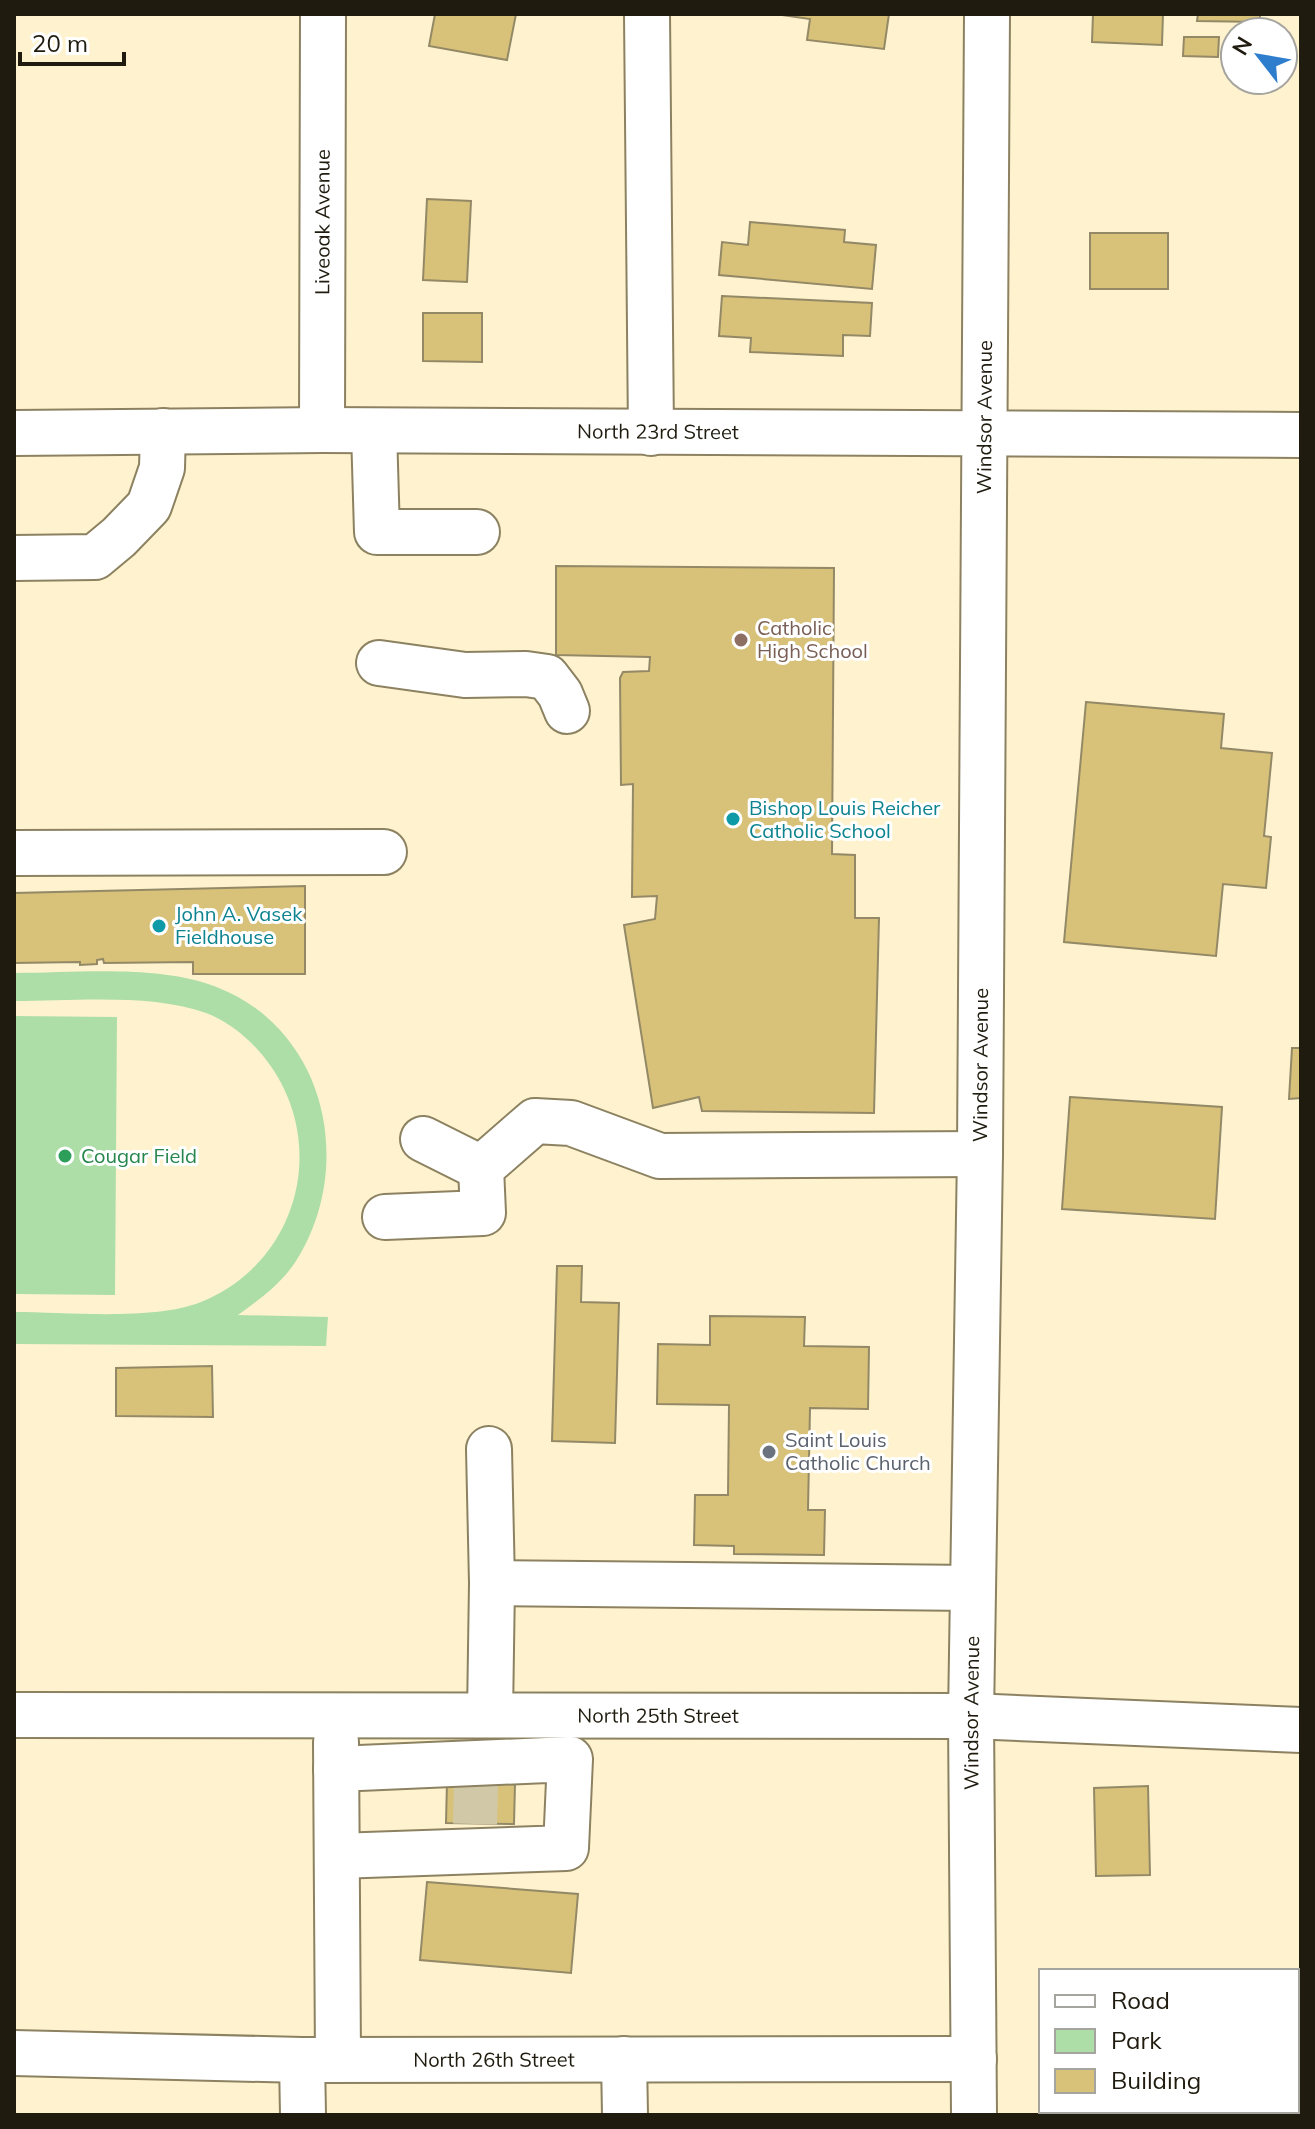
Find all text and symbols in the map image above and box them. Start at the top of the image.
scale bar [20,16,124,66]
north arrow [1219,16,1299,96]
text: 20 m [32,28,88,58]
text: N [1226,31,1258,60]
street label: Liveoak Avenue [309,149,335,295]
street label: Windsor Avenue [971,340,997,494]
street label: North 23rd Street [577,418,739,444]
place label: Catholic High School [757,615,868,663]
marker: Catholic High School [732,631,750,649]
place label: Bishop Louis Reicher Catholic School [749,795,941,843]
marker: Bishop Louis Reicher Catholic School [724,810,742,828]
place label: John A. Vasek Fieldhouse [175,901,303,949]
marker: John A. Vasek Fieldhouse [150,917,168,935]
street label: Windsor Avenue [967,988,993,1142]
place label: Cougar Field [81,1143,197,1168]
marker: Cougar Field [56,1147,74,1165]
place label: Saint Louis Catholic Church [785,1427,931,1475]
marker: Saint Louis Catholic Church [760,1443,778,1461]
street label: Windsor Avenue [958,1636,984,1790]
street label: North 25th Street [577,1703,739,1728]
legend [1039,1969,1299,2113]
text: Road [1111,1985,1170,2015]
text: Park [1111,2025,1162,2055]
street label: North 26th Street [413,2047,575,2072]
text: Building [1111,2065,1201,2095]

